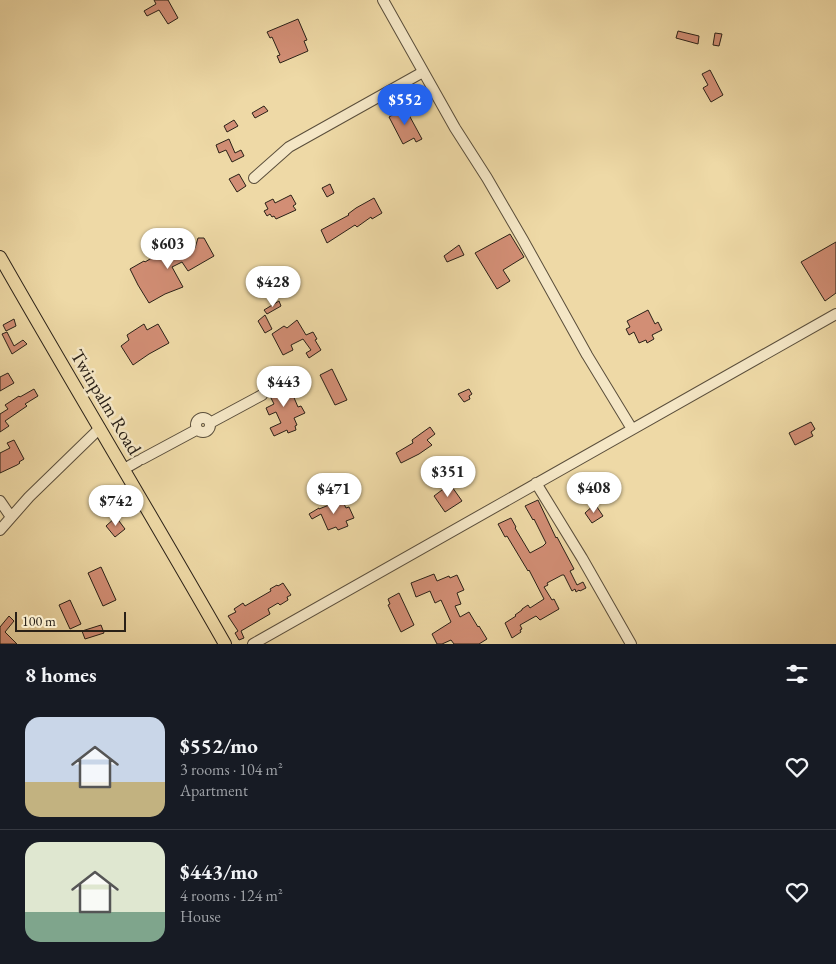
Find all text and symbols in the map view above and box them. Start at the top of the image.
pin: $552 [375,84,435,126]
text: $552 [389,89,421,110]
pin: $603 [138,228,198,270]
text: $603 [152,233,184,254]
pin: $428 [243,266,303,308]
text: $428 [257,271,289,292]
street label: Twinpalm Road [65,345,147,460]
pin: $443 [254,366,314,408]
text: $443 [268,371,300,392]
pin: $351 [418,456,478,498]
text: $351 [432,461,464,482]
pin: $471 [304,472,364,515]
pin: $408 [564,472,624,514]
text: $408 [578,477,610,498]
text: $471 [318,478,350,499]
pin: $742 [86,484,146,527]
text: $742 [100,490,132,511]
scale bar [15,609,126,632]
text: 100 m [22,612,56,630]
icon: filters [783,660,811,688]
text: 8 homes [25,661,97,688]
text: $552/mo [180,732,258,759]
icon: home [65,737,125,797]
icon: heart [783,753,811,781]
text: 3 rooms · 104 m² [180,759,283,780]
text: Apartment [180,780,248,801]
text: $443/mo [180,858,258,885]
icon: home [65,862,125,922]
icon: heart [783,878,811,906]
text: 4 rooms · 124 m² [180,885,283,906]
text: House [180,906,221,927]

